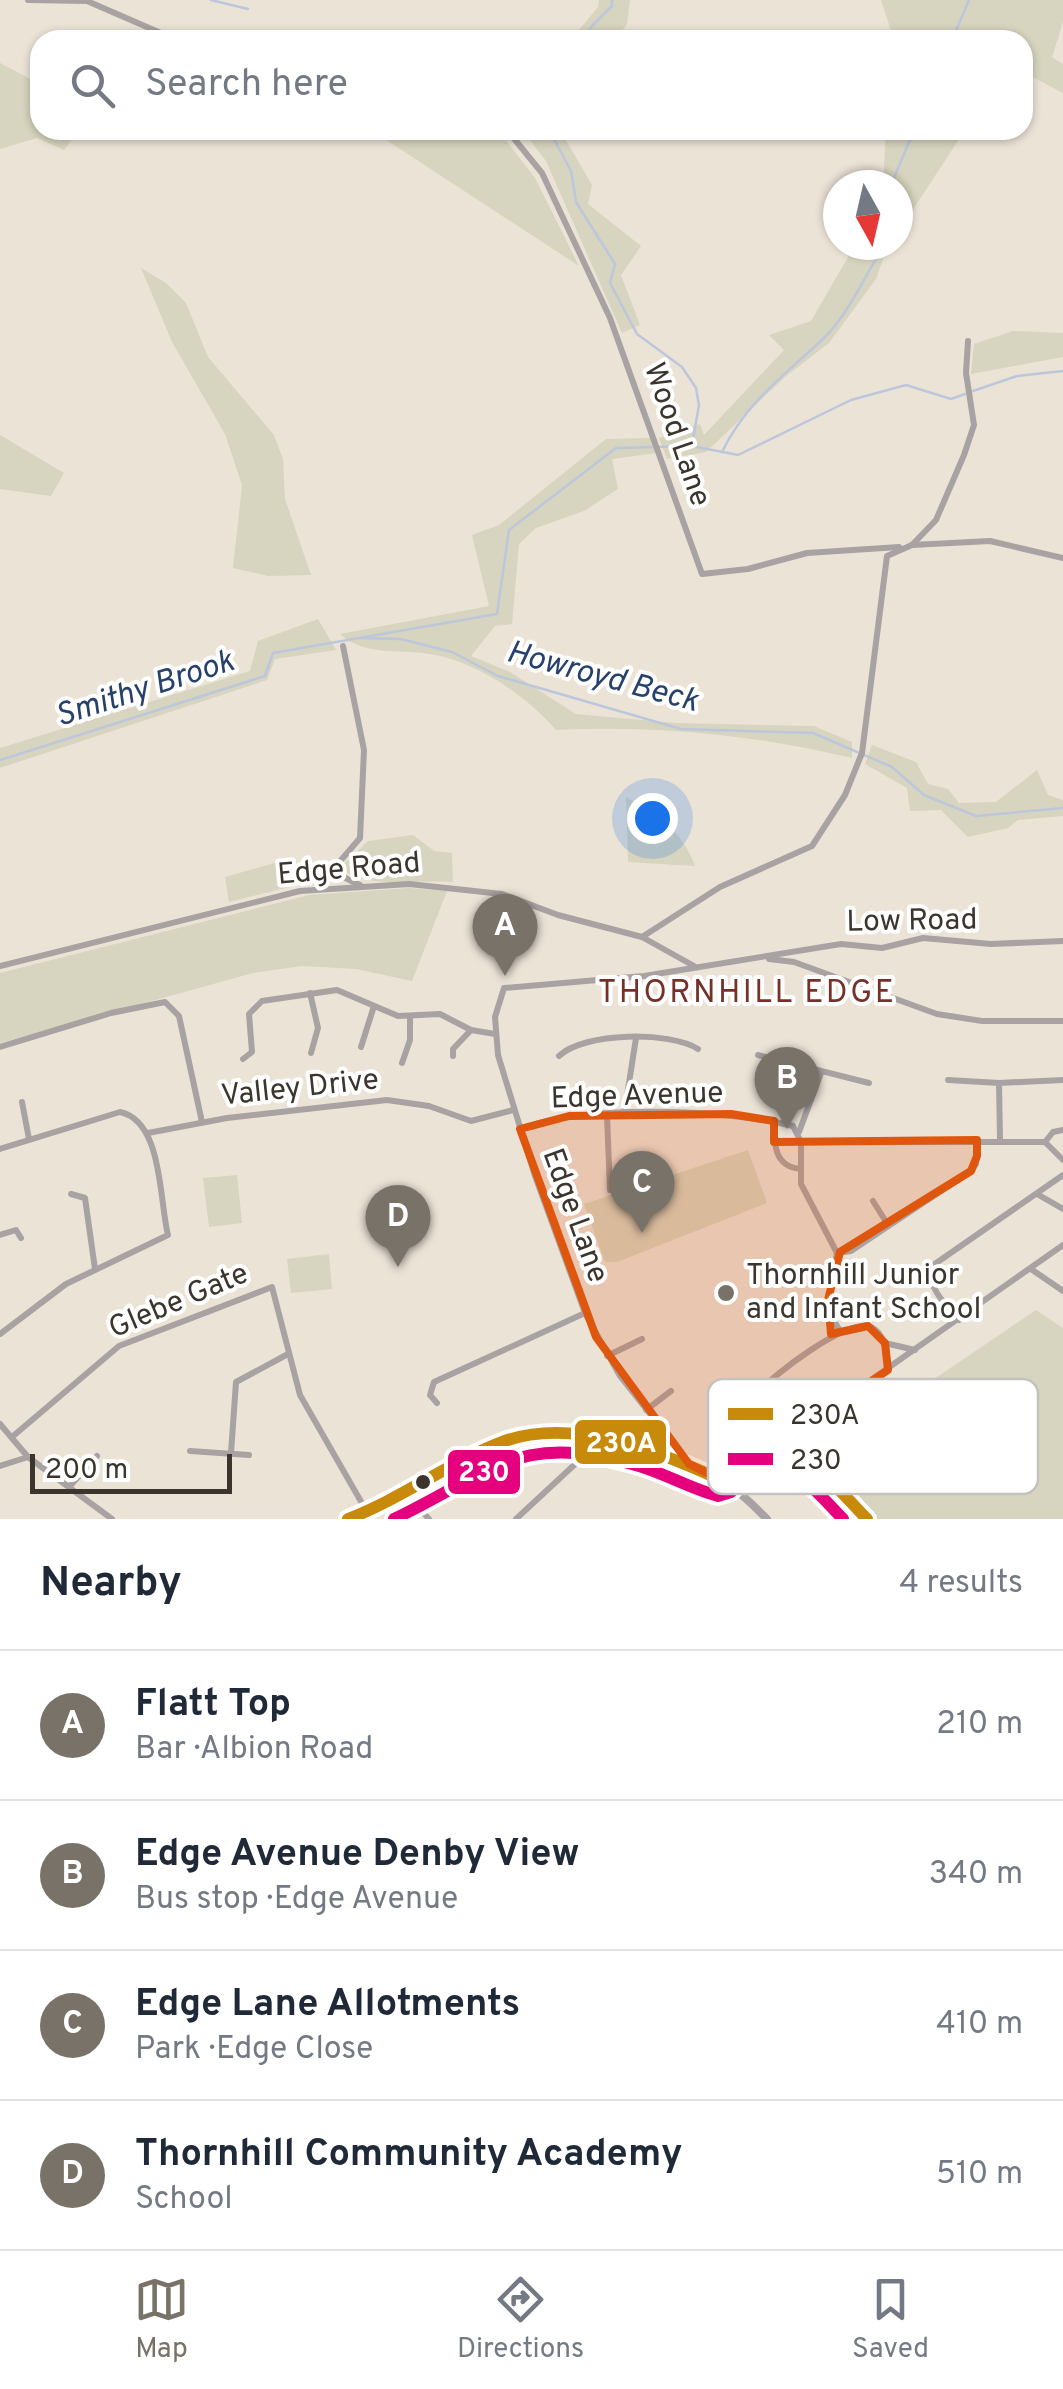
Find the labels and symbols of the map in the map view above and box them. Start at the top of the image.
north arrow [823,170,913,260]
street label: Wood Lane [634,358,718,512]
water label: Howroyd Beck [502,633,703,723]
water label: Smithy Brook [51,642,240,738]
your location [627,793,678,844]
street label: Edge Road [276,845,422,895]
pin: A [472,894,538,976]
street label: Low Road [846,902,978,942]
district label: THORNHILL EDGE [598,974,896,1014]
pin: B [754,1046,820,1129]
street label: Valley Drive [219,1062,381,1116]
street label: Edge Avenue [550,1075,724,1119]
street label: Edge Lane [533,1144,615,1288]
pin: C [610,1150,674,1233]
pin: D [366,1184,430,1267]
street label: Glebe Gate [104,1256,254,1348]
place label: Thornhill Junior and Infant School [746,1258,981,1329]
marker: Thornhill Junior and Infant School [715,1282,737,1304]
legend [708,1379,1038,1494]
text: 230A [790,1399,860,1435]
line badge: 230A [573,1418,668,1466]
text: 230A [585,1427,657,1463]
text: 230 [790,1444,842,1480]
line badge: 230 [446,1448,522,1496]
scale bar [30,1449,232,1494]
text: 230 [458,1456,510,1492]
unlabelled marker [413,1472,433,1492]

